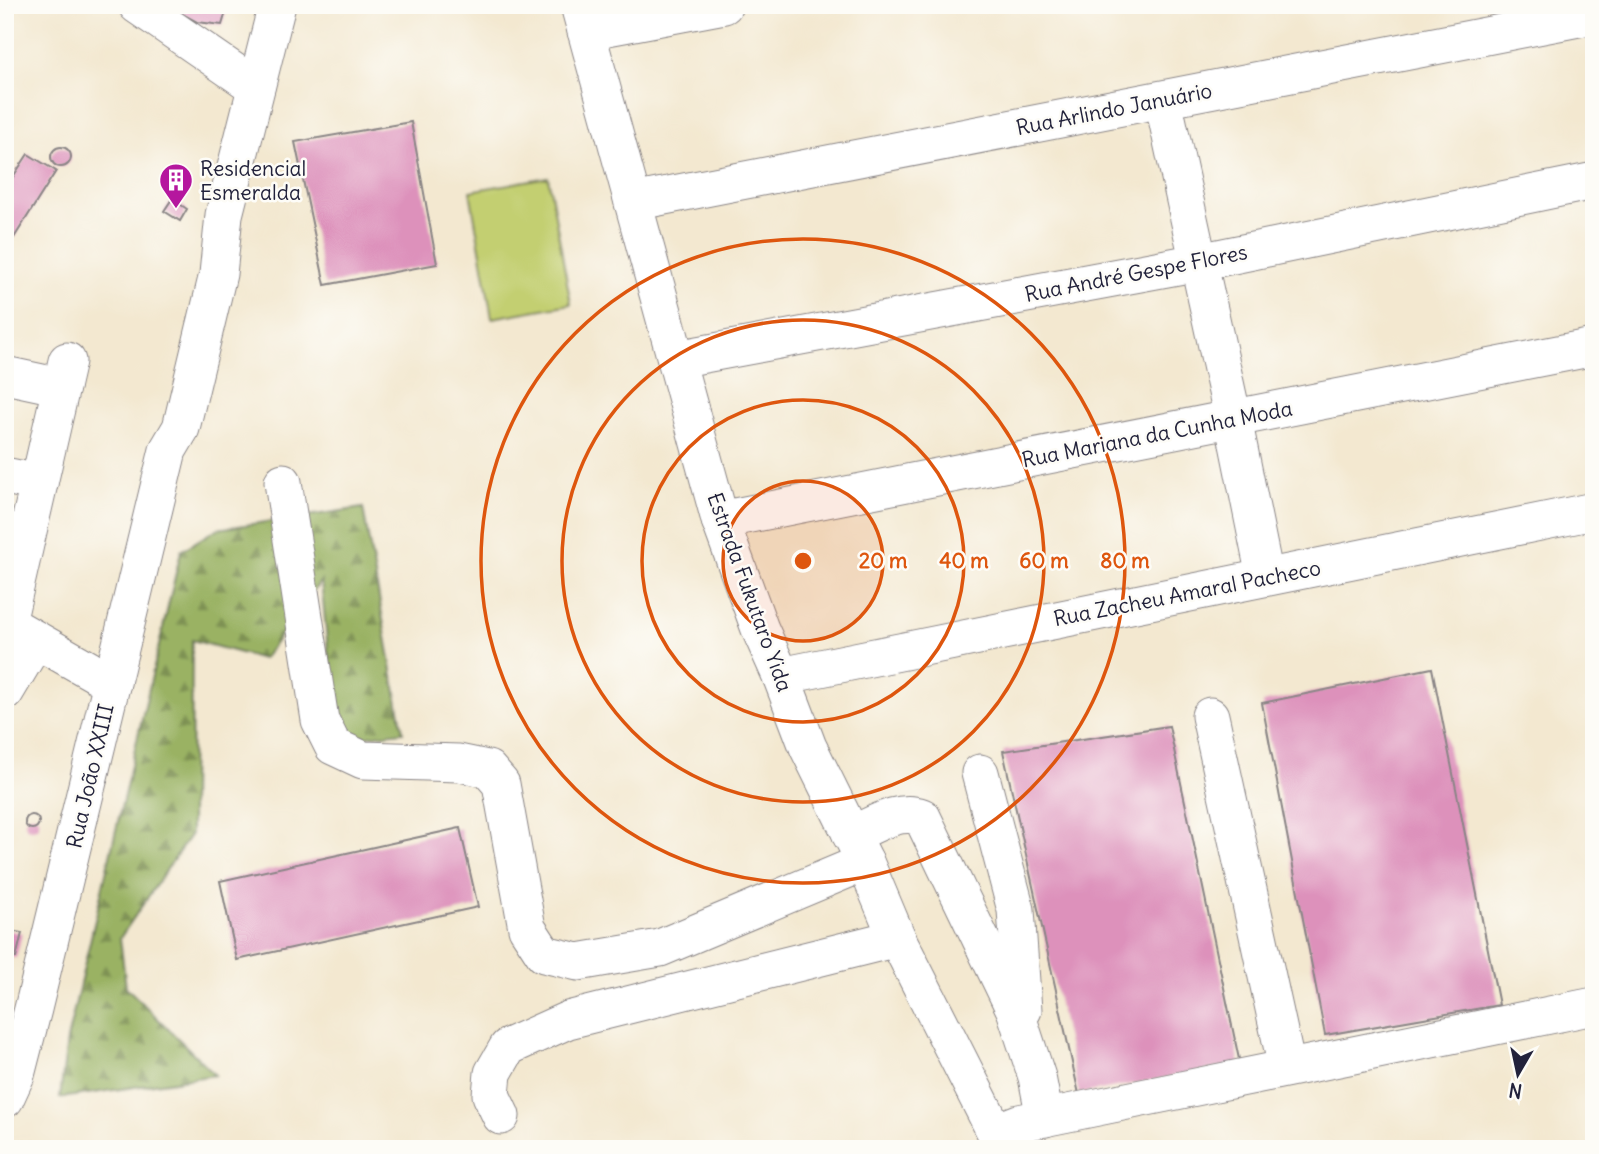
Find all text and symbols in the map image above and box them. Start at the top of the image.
street label: Rua Arlindo Januário [1014,77,1214,141]
place label: Residencial Esmeralda [200,155,306,206]
building icon: Residencial Esmeralda [157,161,195,210]
street label: Rua André Gespe Flores [1022,238,1250,308]
street label: Rua Mariana da Cunha Moda [1019,395,1295,473]
street label: Estrada Fukutaro Yida [701,489,799,695]
text: 20 m [859,547,908,574]
text: 40 m [939,547,989,574]
text: 60 m [1019,547,1069,574]
text: 80 m [1100,547,1150,574]
centre of rings [791,549,815,573]
street label: Rua Zacheu Amaral Pacheco [1051,554,1323,632]
street label: Rua João XXIII [60,701,120,851]
north arrow [1484,1038,1554,1108]
text: N [1507,1078,1524,1104]

